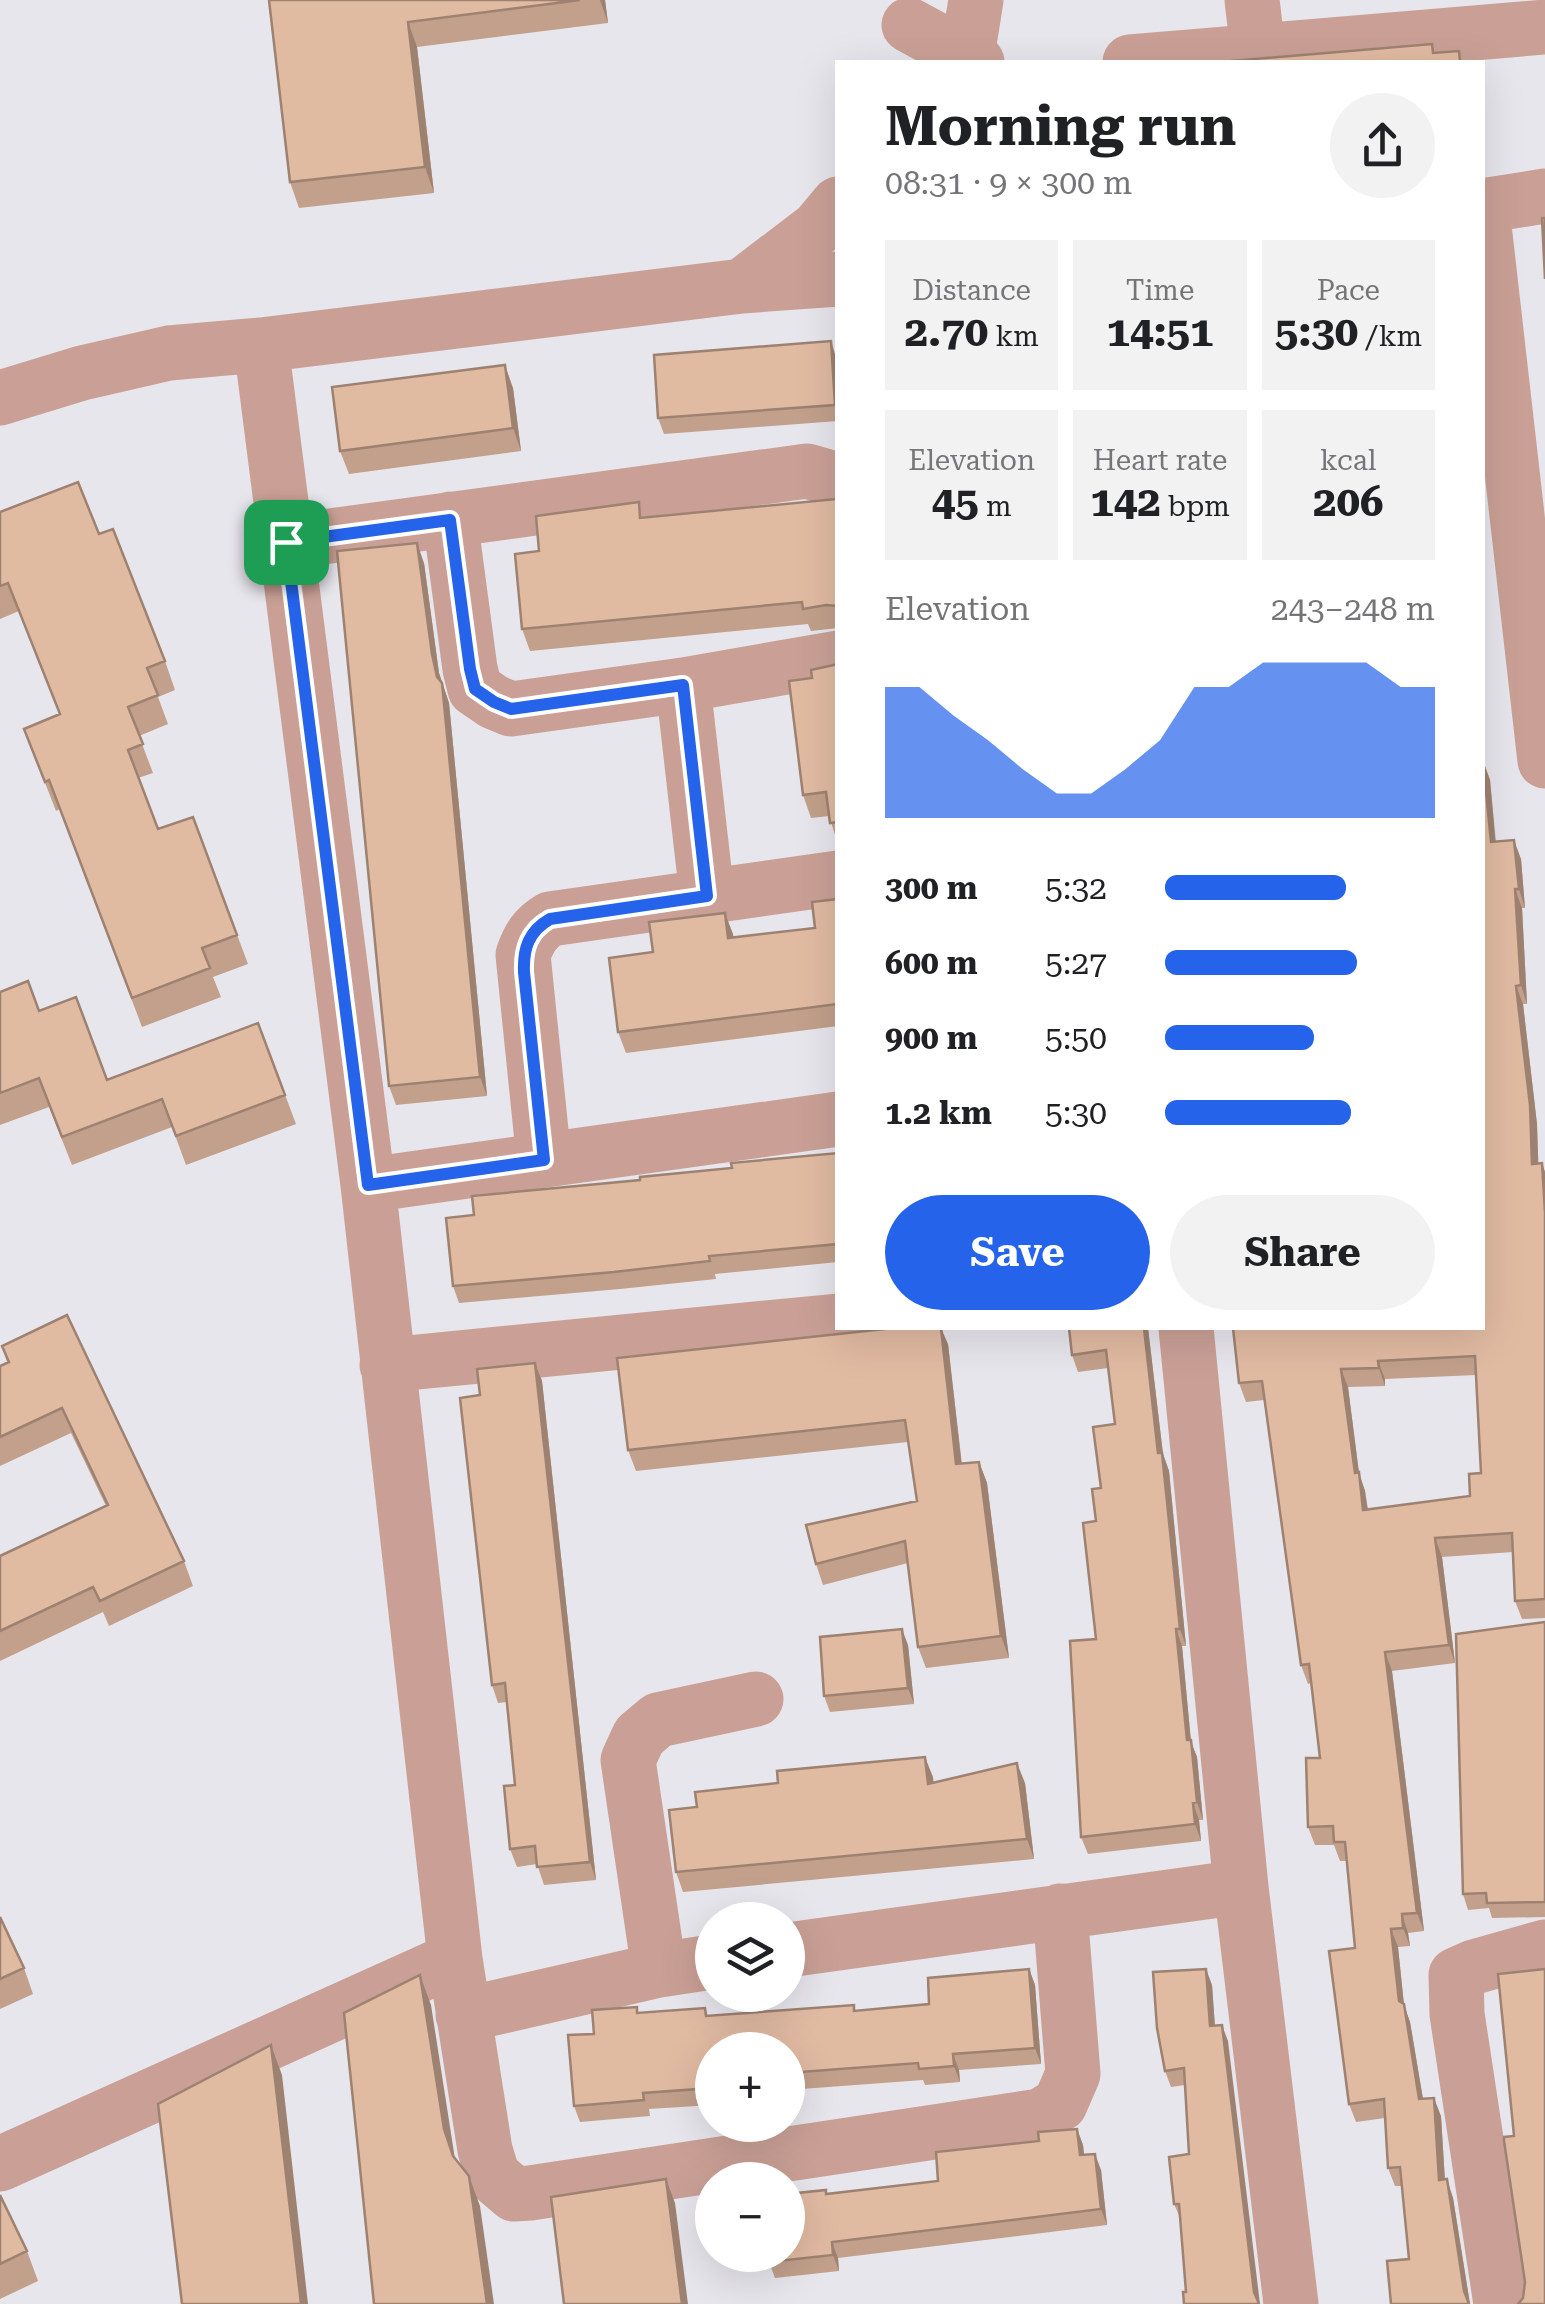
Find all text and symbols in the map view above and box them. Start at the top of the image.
button: share [1330,93,1435,198]
text: Morning run [885,94,1236,158]
text: 08:31 · 9 × 300 m [885,164,1132,202]
text: Distance [912,274,1031,307]
text: Time [1126,274,1194,307]
text: Pace [1317,274,1380,307]
text: 2.70 [905,307,988,356]
text: 14:51 [1106,307,1214,356]
text: 5:30 [1275,307,1358,356]
text: km [988,320,1039,353]
text: /km [1358,320,1422,353]
text: Elevation [908,444,1035,477]
text: Heart rate [1093,444,1227,477]
text: kcal [1320,444,1377,477]
text: 45 [932,477,979,526]
text: 142 [1090,477,1161,526]
text: 206 [1313,477,1384,526]
text: m [979,490,1012,523]
text: bpm [1161,490,1230,523]
pin [244,500,329,585]
icon: arrive [259,515,314,570]
text: Elevation [885,590,1030,628]
text: 243–248 m [1271,590,1435,628]
text: 300 m [885,869,978,907]
text: 5:32 [1045,869,1107,907]
text: 600 m [885,944,978,982]
text: 5:27 [1045,944,1107,982]
text: 900 m [885,1019,978,1057]
text: 5:50 [1045,1019,1107,1057]
text: 1.2 km [885,1094,992,1132]
text: 5:30 [1045,1094,1107,1132]
button: Save [885,1195,1150,1310]
button: Share [1170,1195,1435,1310]
map controls [695,1902,805,2272]
button: layers [695,1902,805,2012]
button: + [695,2032,805,2142]
button: − [695,2162,805,2272]

